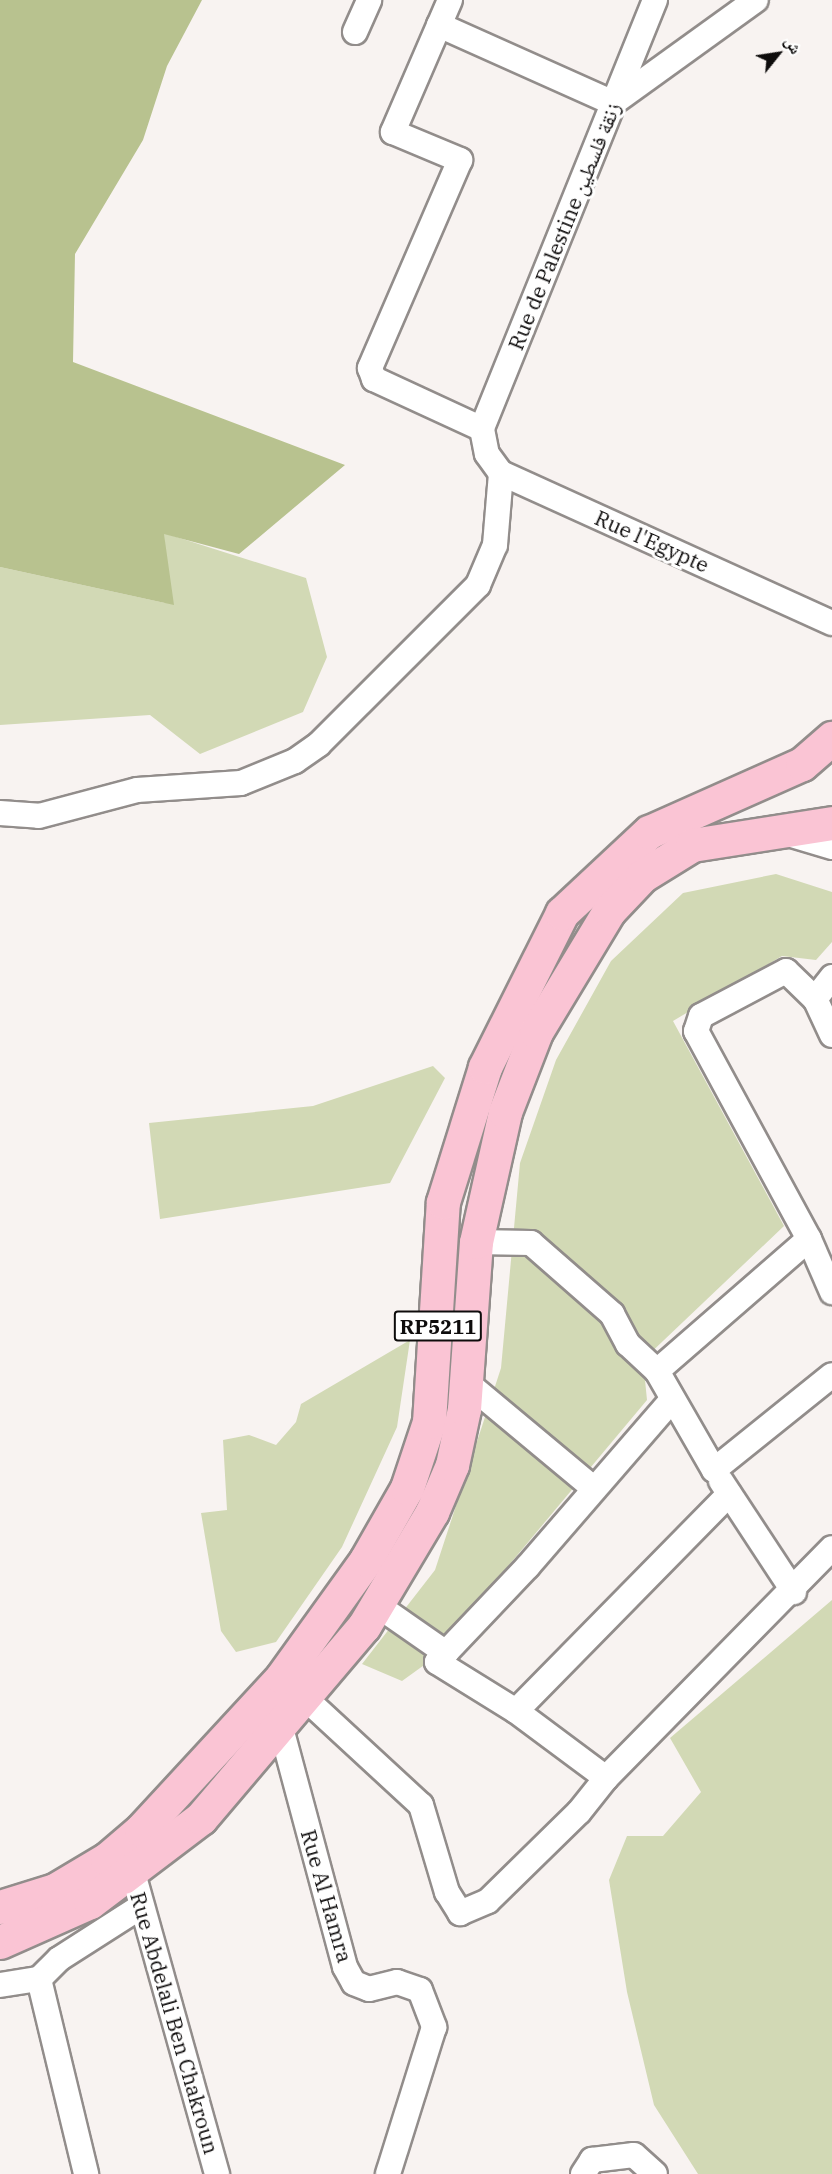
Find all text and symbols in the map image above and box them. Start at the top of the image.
north arrow [748,24,808,84]
text: ش [781,33,806,57]
street label: Rue de Palestine زنقة فلسطين [503,98,625,354]
street label: Rue l'Egypte [591,505,713,577]
road number: RP5211 [393,1309,483,1343]
street label: Rue Al Hamra [296,1827,358,1965]
street label: Rue Abdelali Ben Chakroun [125,1889,225,2157]

